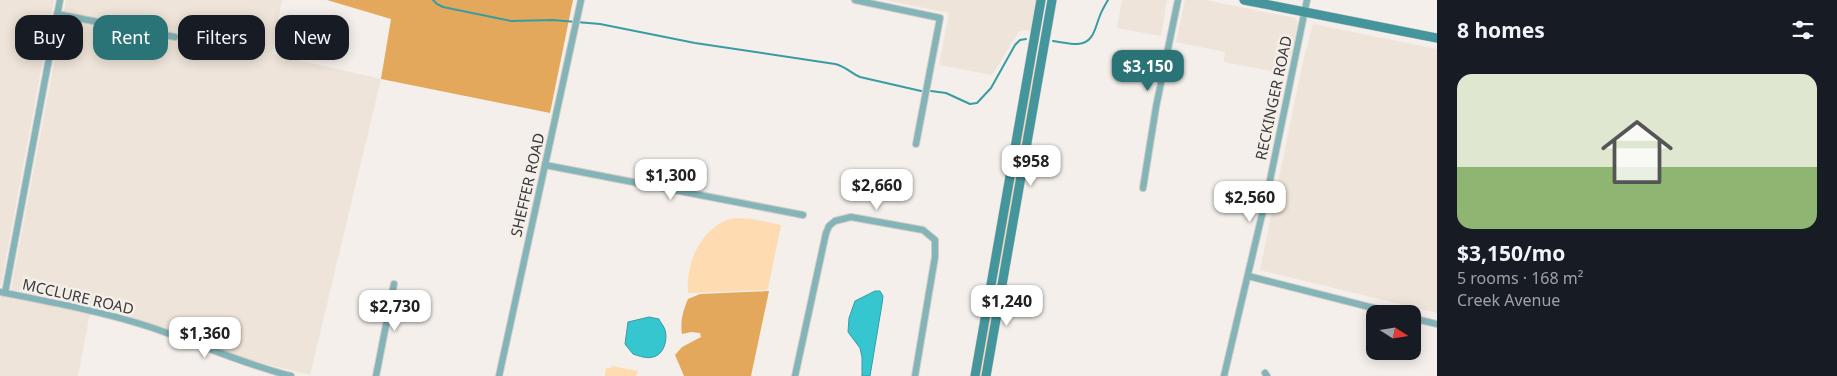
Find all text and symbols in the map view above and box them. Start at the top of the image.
chip: Buy [15,15,83,60]
chip: Rent [93,15,168,60]
chip: Filters [178,15,265,60]
chip: New [275,15,349,60]
text: 8 homes [1457,16,1545,44]
icon: filters [1789,16,1817,44]
street label: RECKINGER ROAD [1250,34,1296,162]
pin: $3,150 [1107,49,1189,92]
text: $3,150 [1123,55,1173,77]
icon: home [1592,107,1682,197]
street label: SHEFFER ROAD [505,131,549,239]
pin: $958 [1001,144,1061,187]
text: $958 [1013,150,1049,172]
pin: $1,300 [630,158,712,201]
text: $1,300 [646,164,696,186]
pin: $2,660 [836,168,918,211]
text: $2,660 [852,174,902,196]
pin: $2,560 [1209,180,1291,223]
text: $2,560 [1225,186,1275,208]
text: $3,150/mo [1457,239,1565,267]
text: 5 rooms · 168 m² [1457,267,1583,289]
street label: MCCLURE ROAD [21,273,136,319]
pin: $1,240 [966,284,1048,327]
text: Creek Avenue [1457,289,1560,311]
pin: $2,730 [354,290,436,332]
text: $1,240 [982,290,1032,312]
text: $2,730 [370,295,420,317]
north arrow [1366,305,1421,360]
map controls [1366,305,1421,360]
pin: $1,360 [164,316,246,359]
text: $1,360 [180,322,230,344]

